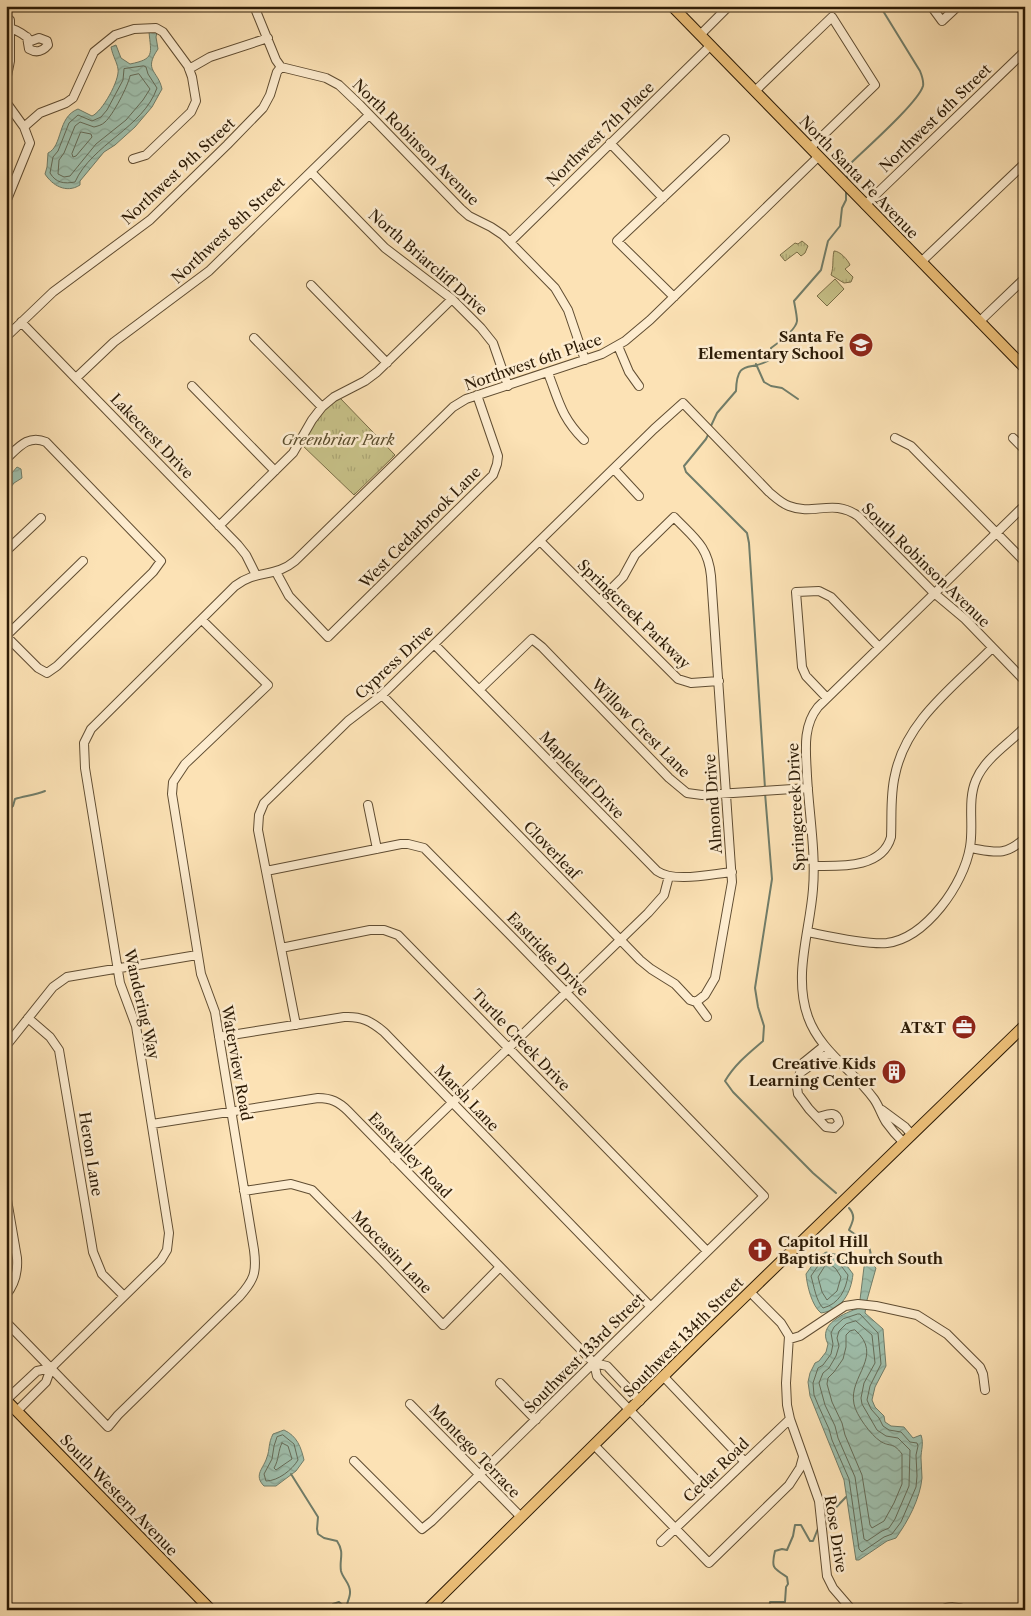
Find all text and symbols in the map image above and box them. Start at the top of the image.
street label: Northwest 6th Street [875,59,995,176]
street label: North Robinson Avenue [349,75,483,209]
street label: Northwest 7th Place [542,78,658,190]
street label: North Santa Fe Avenue [795,112,923,242]
street label: Northwest 9th Street [117,113,239,228]
street label: Northwest 8th Street [167,172,289,287]
street label: North Briarcliff Drive [365,205,491,319]
place label: Santa Fe Elementary School [698,327,844,363]
street label: Northwest 6th Place [462,330,604,394]
school or university icon: Santa Fe Elementary School [848,332,874,358]
street label: Lakecrest Drive [106,389,198,483]
park label: Greenbriar Park [281,430,395,449]
street label: West Cedarbrook Lane [355,462,485,592]
street label: South Robinson Avenue [858,499,994,631]
street label: Springcreek Parkway [574,555,695,673]
street label: Cypress Drive [351,621,437,703]
street label: Willow Crest Lane [587,674,694,781]
street label: Mapleleaf Drive [536,727,628,823]
street label: Springcreek Drive [783,742,809,872]
street label: Almond Drive [700,753,726,856]
street label: Cloverleaf [520,817,585,884]
street label: Eastridge Drive [503,908,593,1000]
street label: Wandering Way [120,946,164,1062]
street label: Turtle Creek Drive [468,985,574,1095]
street label: Waterview Road [217,1003,257,1122]
office icon: AT&T [951,1014,977,1040]
place label: AT&T [899,1018,946,1037]
place label: Creative Kids Learning Center [749,1054,877,1090]
building icon: Creative Kids Learning Center [881,1059,907,1085]
street label: Marsh Lane [431,1061,503,1135]
street label: Eastvalley Road [364,1108,456,1202]
street label: Heron Lane [75,1110,107,1198]
street label: Moccasin Lane [348,1207,436,1297]
place label: Capitol Hill Baptist Church South [778,1232,944,1268]
church icon: Capitol Hill Baptist Church South [747,1237,773,1263]
street label: Southwest 134th Street [619,1272,748,1401]
street label: Southwest 133rd Street [520,1288,649,1417]
street label: Montego Terrace [426,1400,524,1502]
street label: South Western Avenue [56,1430,182,1560]
street label: Cedar Road [679,1434,753,1506]
street label: Rose Drive [821,1494,851,1574]

